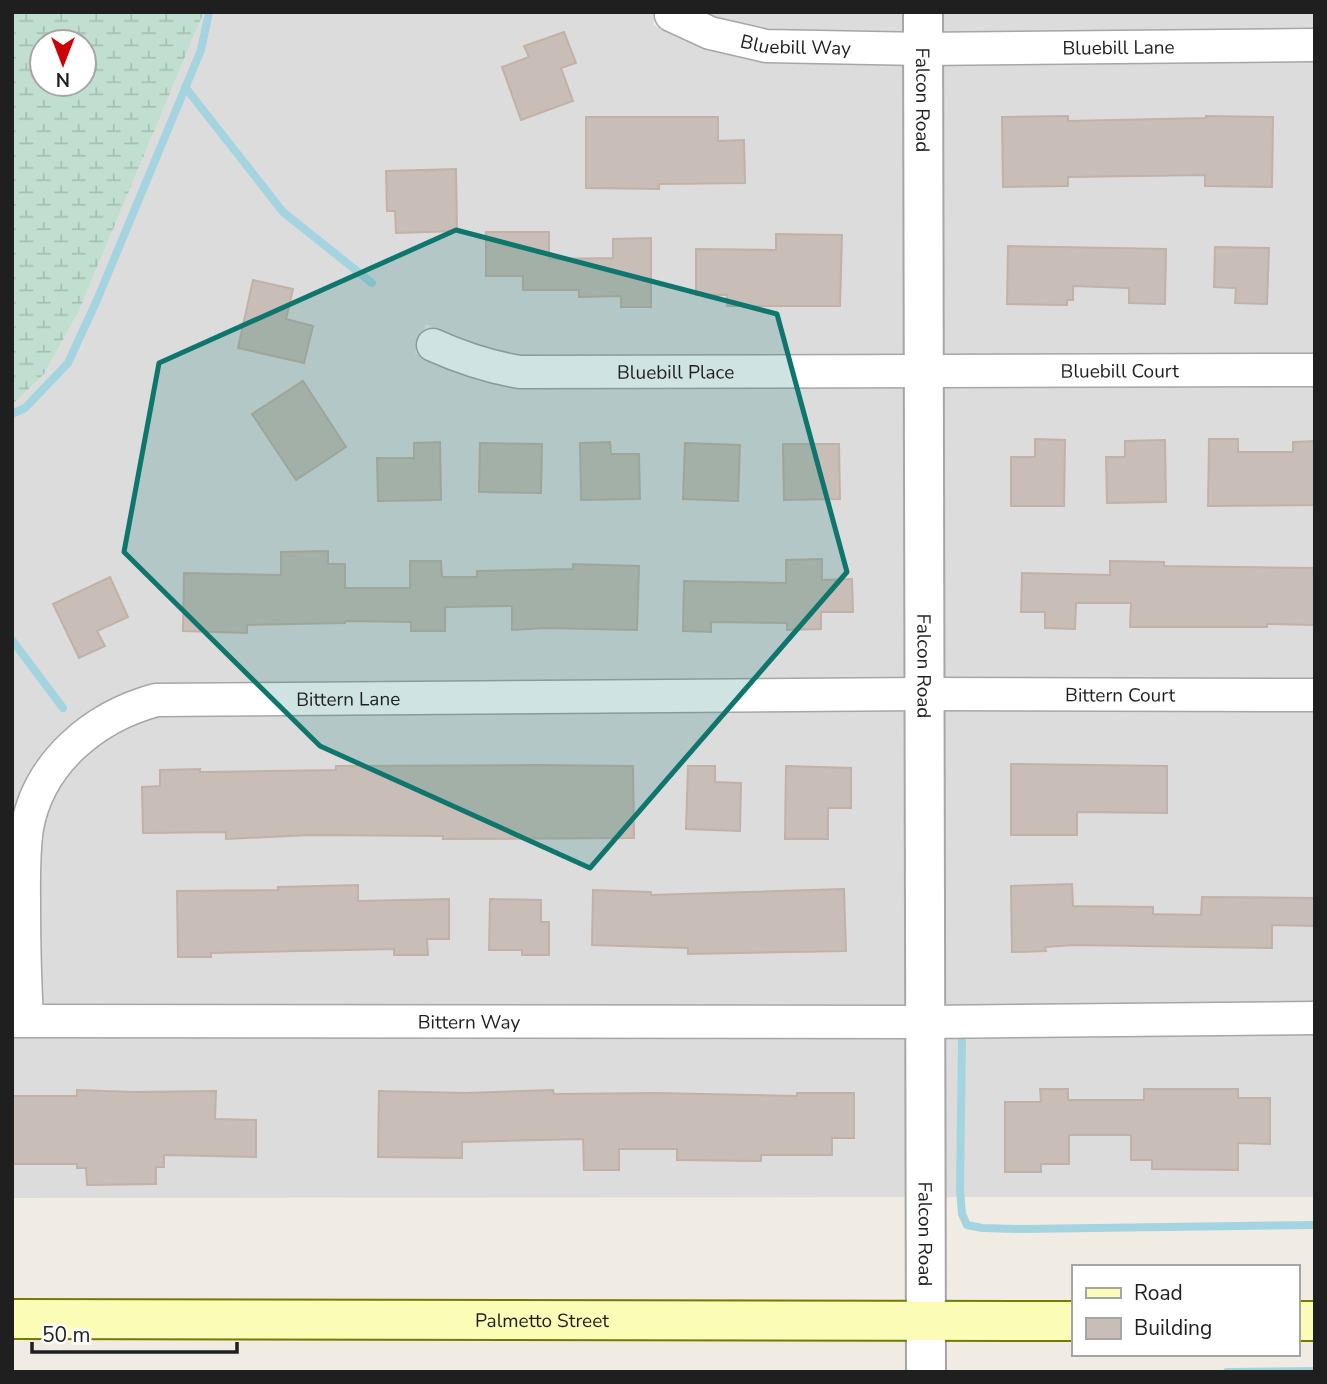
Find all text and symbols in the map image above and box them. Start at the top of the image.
north arrow [28,28,98,98]
street label: Bluebill Way [738,28,851,62]
street label: Bluebill Lane [1062,34,1175,62]
street label: Falcon Road [909,48,935,152]
text: N [56,66,70,92]
street label: Bluebill Court [1060,358,1179,385]
street label: Bluebill Place [617,359,734,386]
street label: Falcon Road [910,614,937,718]
street label: Bittern Court [1065,682,1176,709]
street label: Bittern Lane [296,686,400,713]
street label: Bittern Way [418,1009,520,1036]
street label: Falcon Road [912,1182,938,1286]
legend [1072,1265,1299,1356]
text: Road [1134,1279,1183,1307]
street label: Palmetto Street [475,1308,609,1334]
scale bar [32,1310,236,1354]
text: Building [1134,1314,1212,1342]
text: 50 m [42,1321,91,1349]

